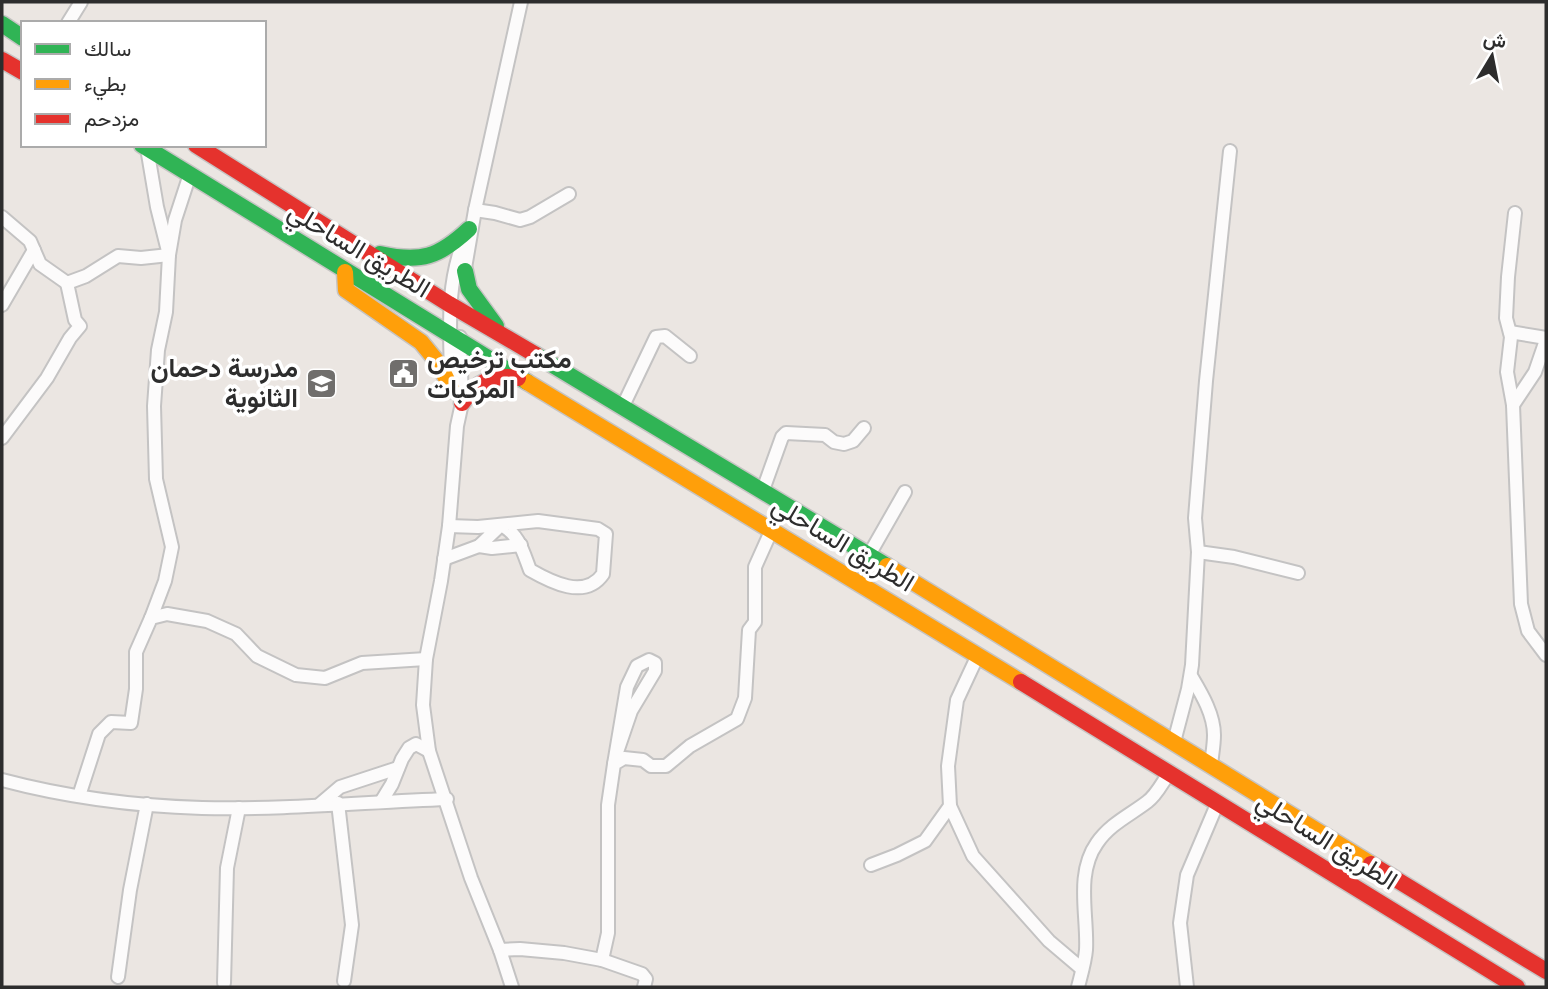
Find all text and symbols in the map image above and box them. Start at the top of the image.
legend [21,21,266,147]
north arrow [1457,21,1527,91]
text: ش [1482,27,1508,53]
text: سالك [84,37,131,61]
text: بطيء [84,72,127,101]
text: مزدحم [84,107,139,133]
street label: الطريق الساحلي [280,195,436,309]
place label: مكتب ترخيص المركبات [427,344,572,405]
place label: مدرسة دحمان الثانوية [150,353,298,414]
public building icon: مكتب ترخيص المركبات [387,357,421,391]
school or university icon: مدرسة دحمان الثانوية [304,366,338,400]
street label: الطريق الساحلي [764,489,920,603]
street label: الطريق الساحلي [1248,785,1403,901]

